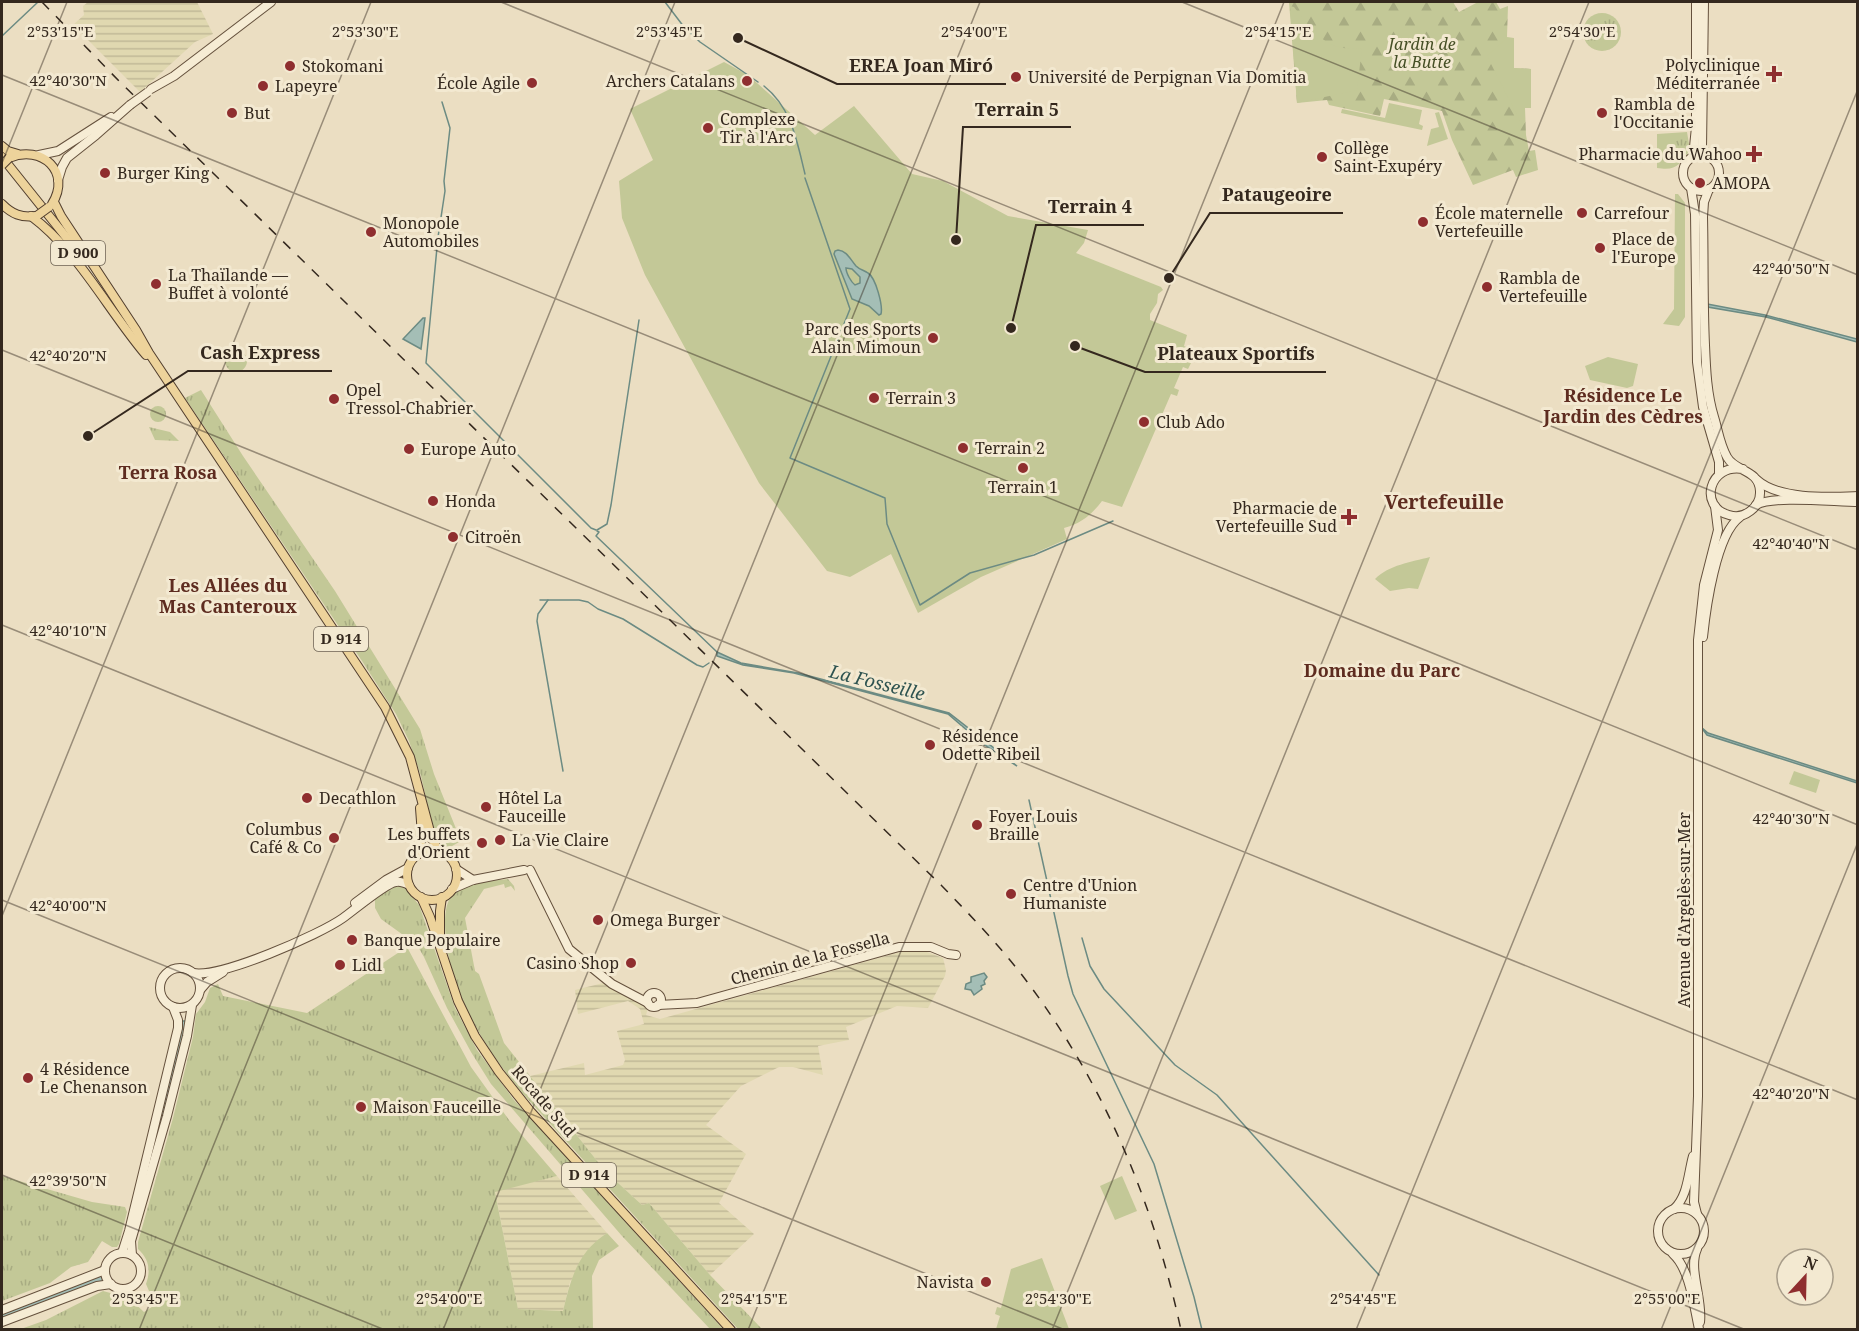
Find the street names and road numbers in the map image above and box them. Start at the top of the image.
road number: D 900 [51,241,105,265]
road number: D 914 [314,627,368,651]
street label: Avenue d'Argelès-sur-Mer [1673,812,1695,1008]
street label: Chemin de la Fossella [728,926,892,990]
street label: Rocade Sud [507,1061,581,1141]
road number: D 914 [562,1163,616,1187]

